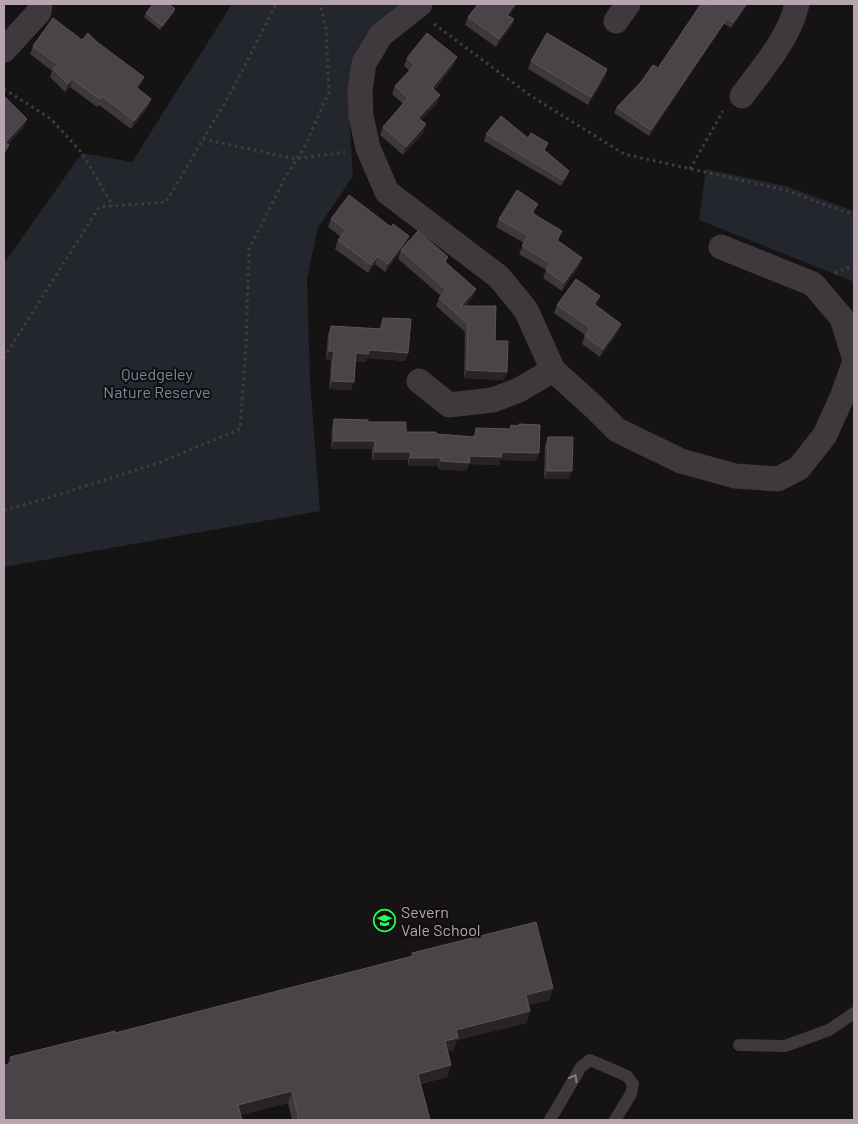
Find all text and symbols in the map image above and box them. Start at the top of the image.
park label: Quedgeley Nature Reserve [103,364,211,401]
place label: Severn Vale School [401,902,481,939]
school or university icon: Severn Vale School [373,908,397,932]
one-way arrow [568,1074,578,1083]

